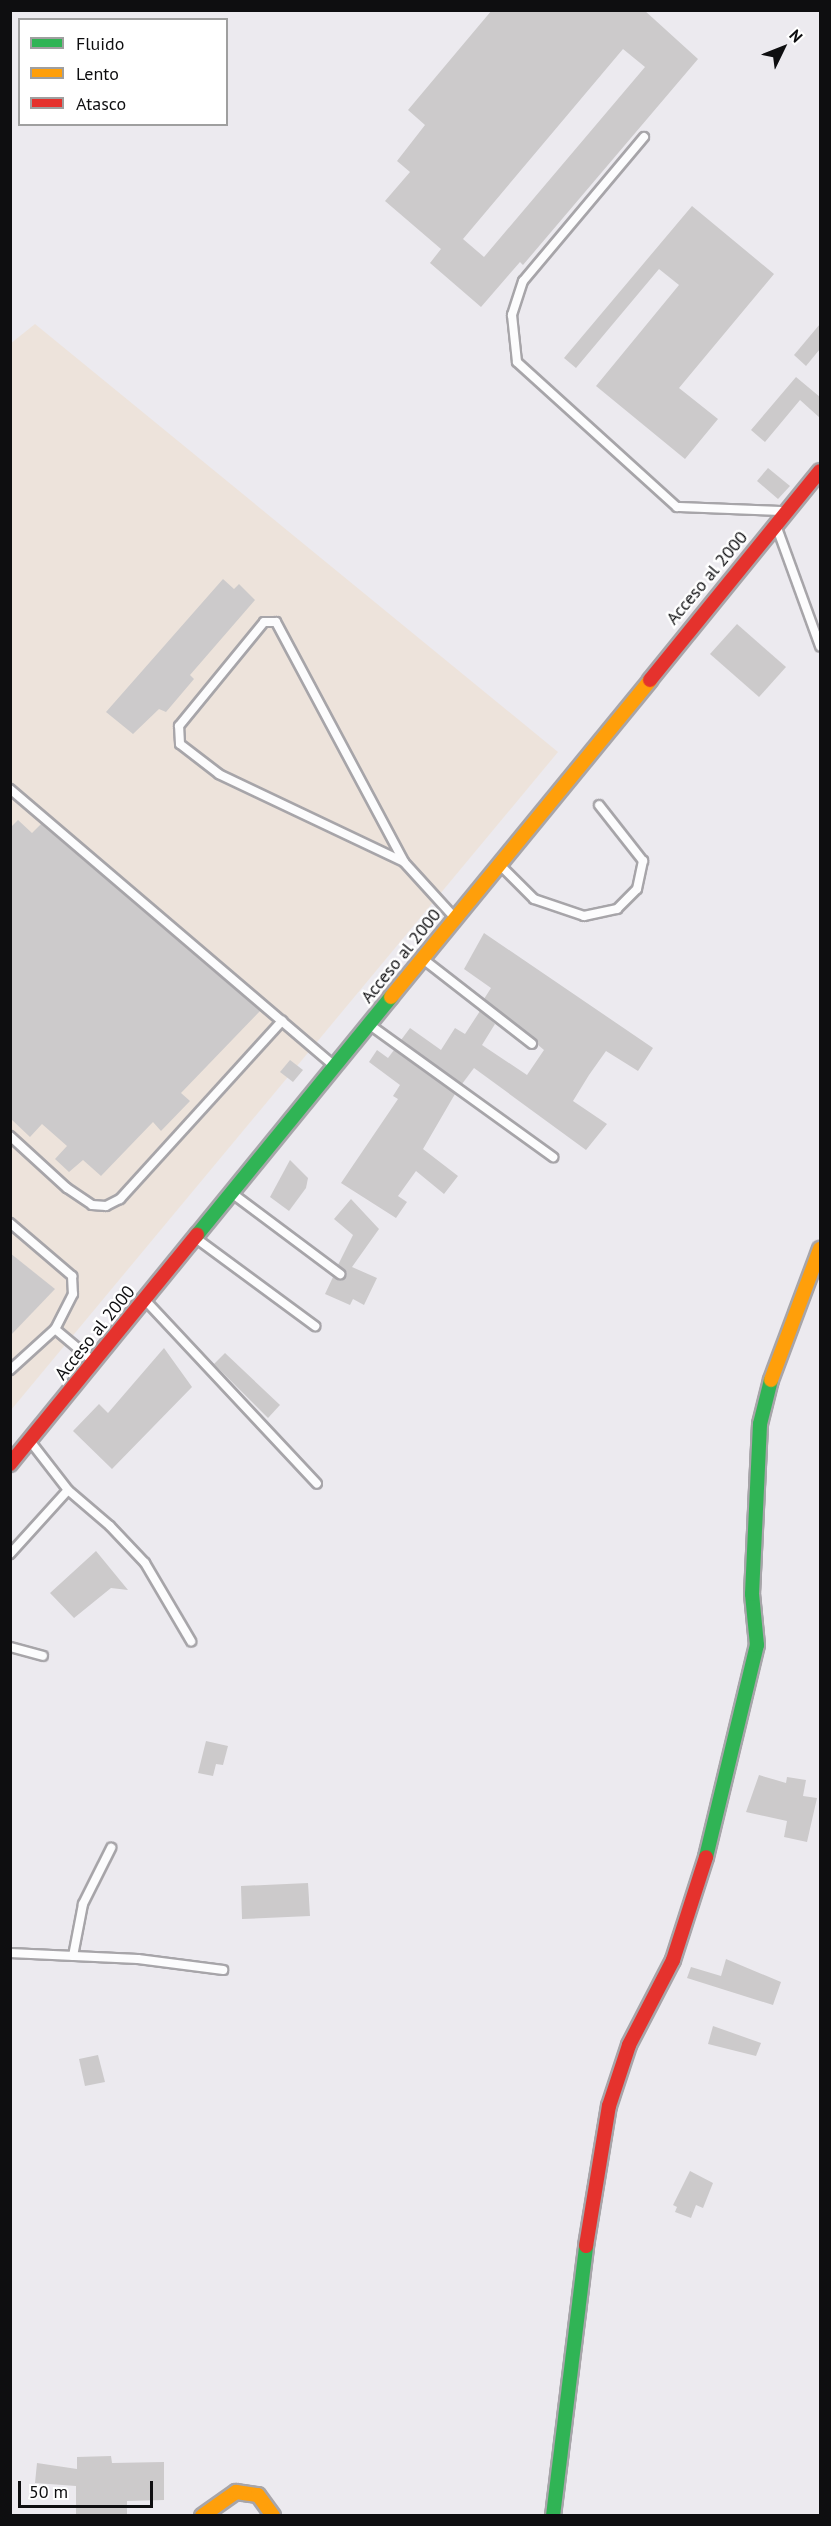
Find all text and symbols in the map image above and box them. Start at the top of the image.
legend [18,18,228,126]
north arrow [753,18,813,78]
text: N [785,25,807,46]
text: Fluido [76,32,124,55]
text: Lento [76,62,119,85]
text: Atasco [76,92,126,115]
street label: Acceso al 2000 [662,527,752,629]
street label: Acceso al 2000 [356,904,446,1008]
street label: Acceso al 2000 [50,1281,140,1385]
scale bar [21,2469,156,2507]
text: 50 m [29,2480,68,2503]

